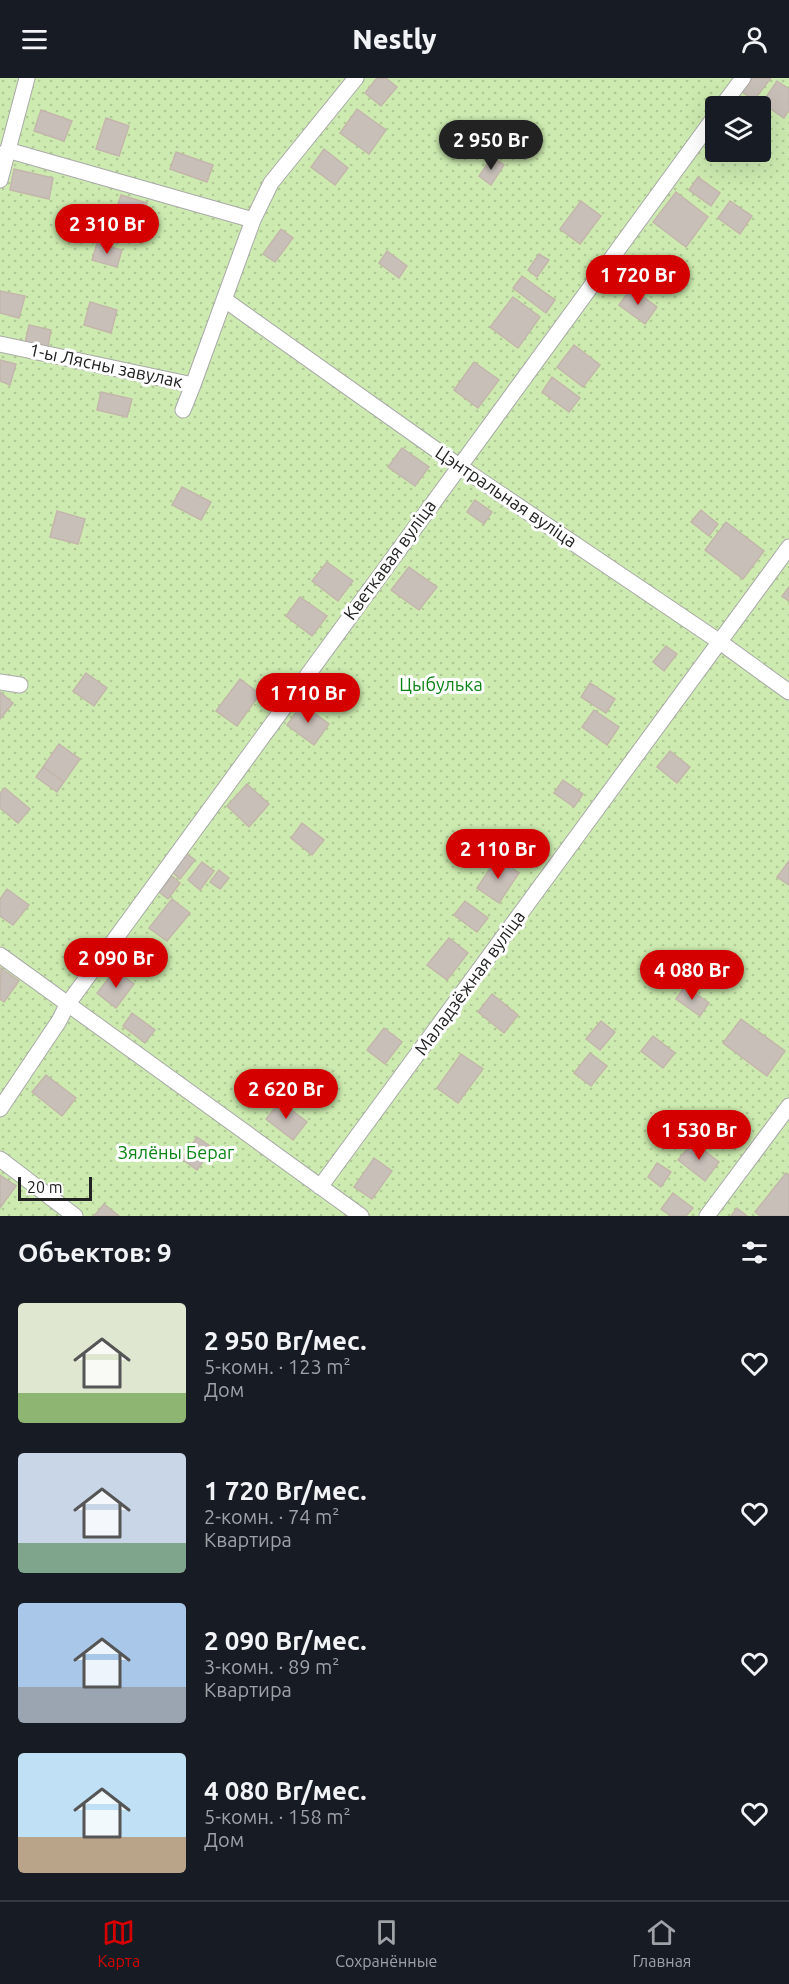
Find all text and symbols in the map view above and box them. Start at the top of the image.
icon: menu [18,23,51,56]
icon: person [738,23,771,56]
text: Nestly [352,24,437,54]
map controls [705,96,771,162]
button: layers [705,96,771,162]
pin: 2 950 Br [429,120,553,171]
text: 2 950 Br [453,128,529,151]
pin: 2 310 Br [45,204,169,255]
text: 2 310 Br [69,212,145,235]
pin: 1 720 Br [576,255,700,306]
text: 1 720 Br [600,263,676,286]
street label: 1-ы Лясны завулак [28,339,185,391]
street label: Цэнтральная вуліца [432,441,581,551]
street label: Кветкавая вуліца [339,496,439,623]
pin: 1 710 Br [246,673,370,724]
park label: Цыбулька [399,674,483,694]
text: 1 710 Br [270,681,346,704]
pin: 2 110 Br [436,829,560,880]
text: 2 110 Br [460,837,536,860]
street label: Маладзёжная вуліца [410,906,528,1059]
pin: 2 090 Br [54,938,178,989]
text: 2 090 Br [78,946,154,969]
pin: 4 080 Br [630,950,754,1001]
text: 4 080 Br [654,958,730,981]
pin: 2 620 Br [224,1069,348,1120]
text: 2 620 Br [248,1077,324,1100]
pin: 1 530 Br [637,1110,761,1161]
text: 1 530 Br [661,1118,737,1141]
park label: Зялёны Бераг [118,1142,234,1162]
scale bar [18,1174,92,1202]
text: 20 m [27,1178,63,1196]
icon: filters [738,1236,771,1269]
text: Объектов: 9 [18,1238,172,1267]
text: 2 950 Br/мес. [204,1326,367,1355]
icon: home [66,1327,138,1399]
icon: heart [738,1347,771,1380]
text: 5-комн. · 123 m² [204,1355,351,1378]
text: Дом [204,1378,244,1401]
text: 1 720 Br/мес. [204,1476,367,1505]
icon: home [66,1477,138,1549]
icon: heart [738,1497,771,1530]
text: 2-комн. · 74 m² [204,1505,339,1528]
text: Квартира [204,1528,292,1551]
text: 2 090 Br/мес. [204,1626,367,1655]
icon: home [66,1627,138,1699]
icon: heart [738,1647,771,1680]
text: 3-комн. · 89 m² [204,1655,339,1678]
text: Квартира [204,1678,292,1701]
text: 4 080 Br/мес. [204,1776,367,1805]
icon: home [66,1777,138,1849]
icon: heart [738,1797,771,1830]
text: 5-комн. · 158 m² [204,1805,351,1828]
text: Дом [204,1828,244,1851]
tab: Карта [98,1916,140,1970]
tab: Сохранённые [335,1916,437,1970]
tab: Главная [632,1916,691,1970]

